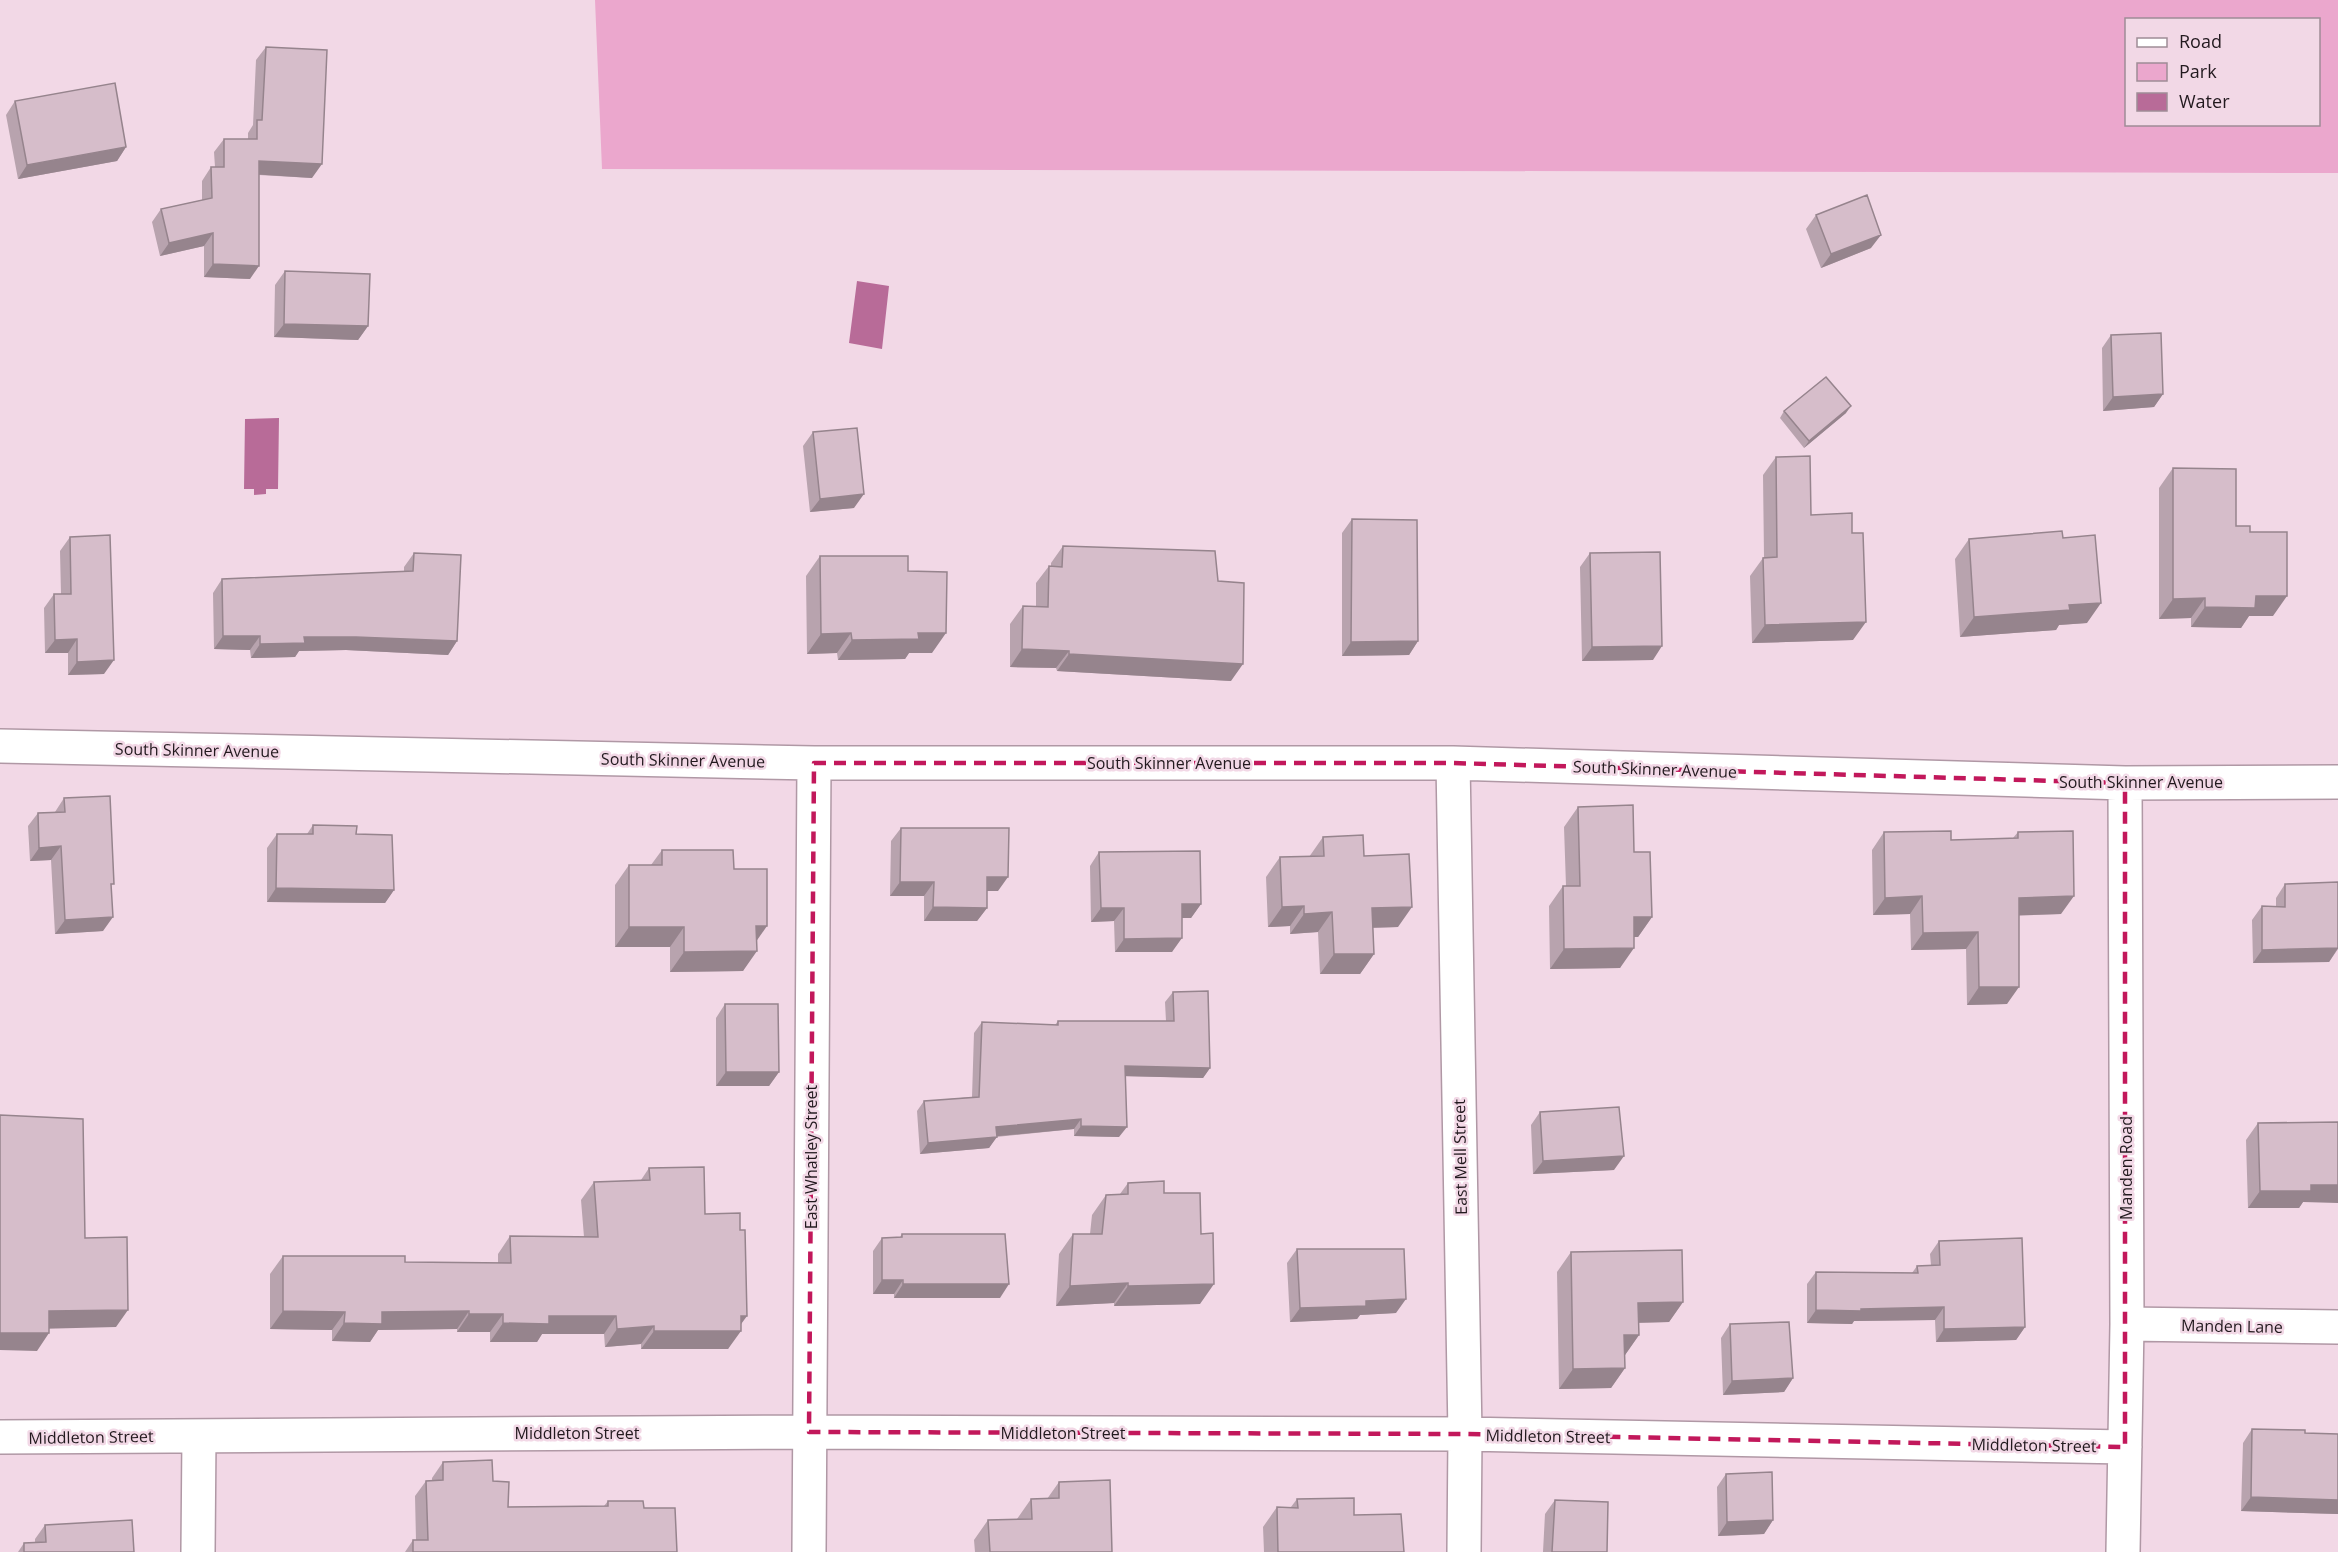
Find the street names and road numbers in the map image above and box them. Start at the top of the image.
street label: South Skinner Avenue [115,738,279,762]
street label: South Skinner Avenue [601,748,765,772]
street label: South Skinner Avenue [1087,752,1251,774]
street label: South Skinner Avenue [1573,755,1737,783]
street label: South Skinner Avenue [2059,771,2223,793]
street label: East Whatley Street [800,1085,822,1229]
street label: East Mell Street [1448,1099,1472,1215]
street label: Manden Road [2115,1116,2137,1220]
street label: Manden Lane [2181,1314,2283,1338]
street label: Middleton Street [514,1422,640,1444]
street label: Middleton Street [1000,1422,1126,1444]
street label: Middleton Street [1485,1424,1611,1448]
street label: Middleton Street [28,1425,154,1449]
street label: Middleton Street [1971,1433,2097,1457]

